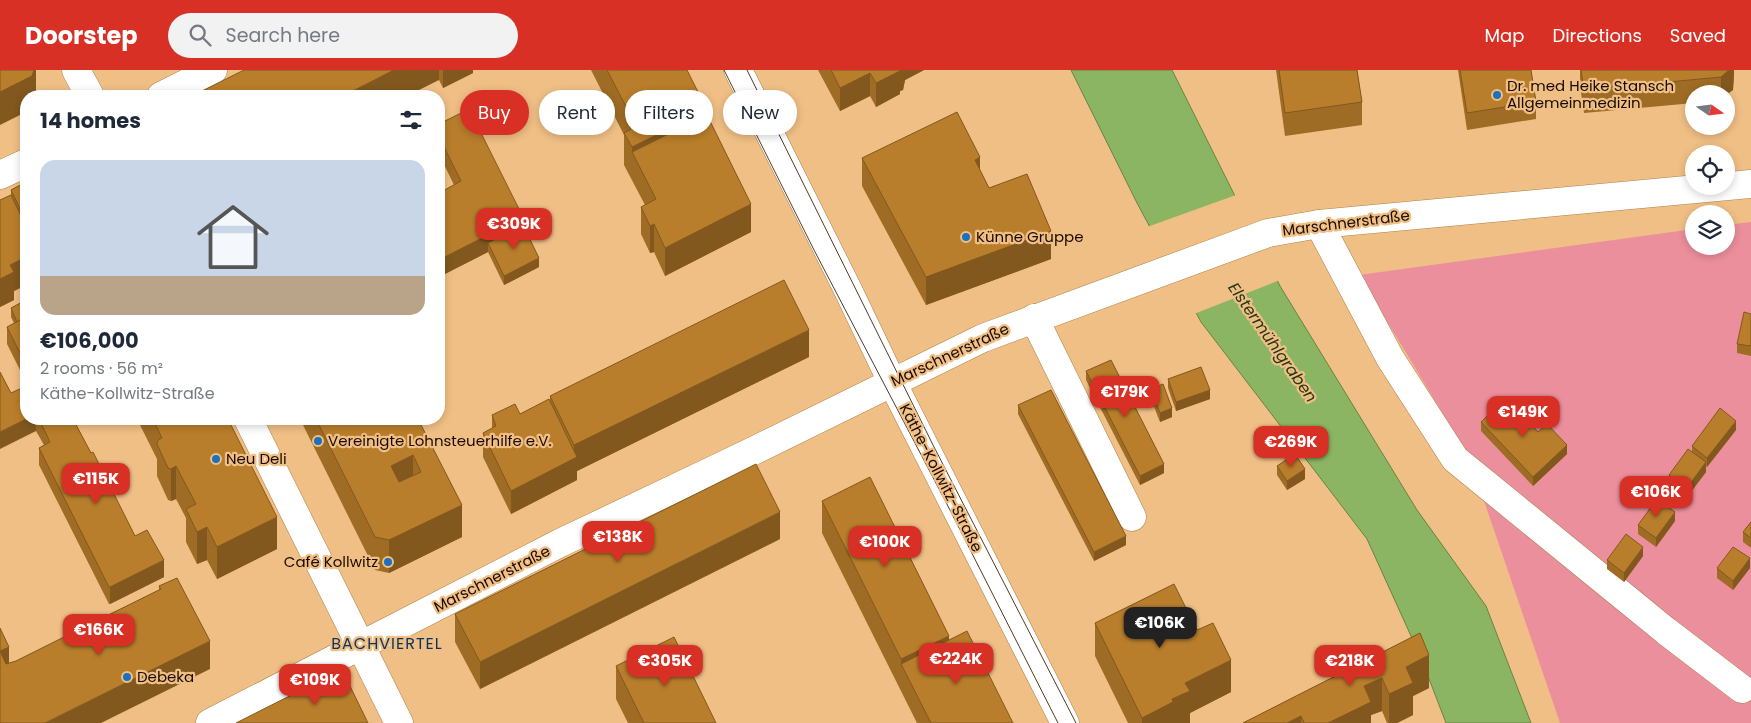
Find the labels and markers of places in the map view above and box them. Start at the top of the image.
place label: Dr. med Heike Stansch Allgemeinmedizin [1507,75,1674,113]
marker: Dr. med Heike Stansch Allgemeinmedizin [1491,89,1503,101]
pin: €309K [479,208,549,250]
place label: Künne Gruppe [976,226,1084,247]
marker: Künne Gruppe [960,231,972,243]
pin: €179K [1090,376,1160,418]
pin: €149K [1488,396,1558,438]
pin: €269K [1256,426,1326,468]
place label: Vereinigte Lohnsteuerhilfe e.V. [328,430,552,451]
marker: Vereinigte Lohnsteuerhilfe e.V. [312,435,324,447]
place label: Neu Deli [226,448,287,469]
marker: Neu Deli [210,453,222,465]
pin: €115K [61,462,131,505]
pin: €106K [1621,476,1691,518]
pin: €138K [583,520,653,563]
pin: €100K [850,526,920,568]
place label: Café Kollwitz [284,551,378,572]
marker: Café Kollwitz [382,556,394,568]
pin: €106K [1125,606,1195,649]
pin: €166K [64,614,134,656]
pin: €224K [921,642,991,685]
pin: €305K [630,644,700,687]
pin: €218K [1315,644,1385,687]
pin: €109K [280,664,350,706]
place label: Debeka [137,666,194,687]
marker: Debeka [121,671,133,683]

